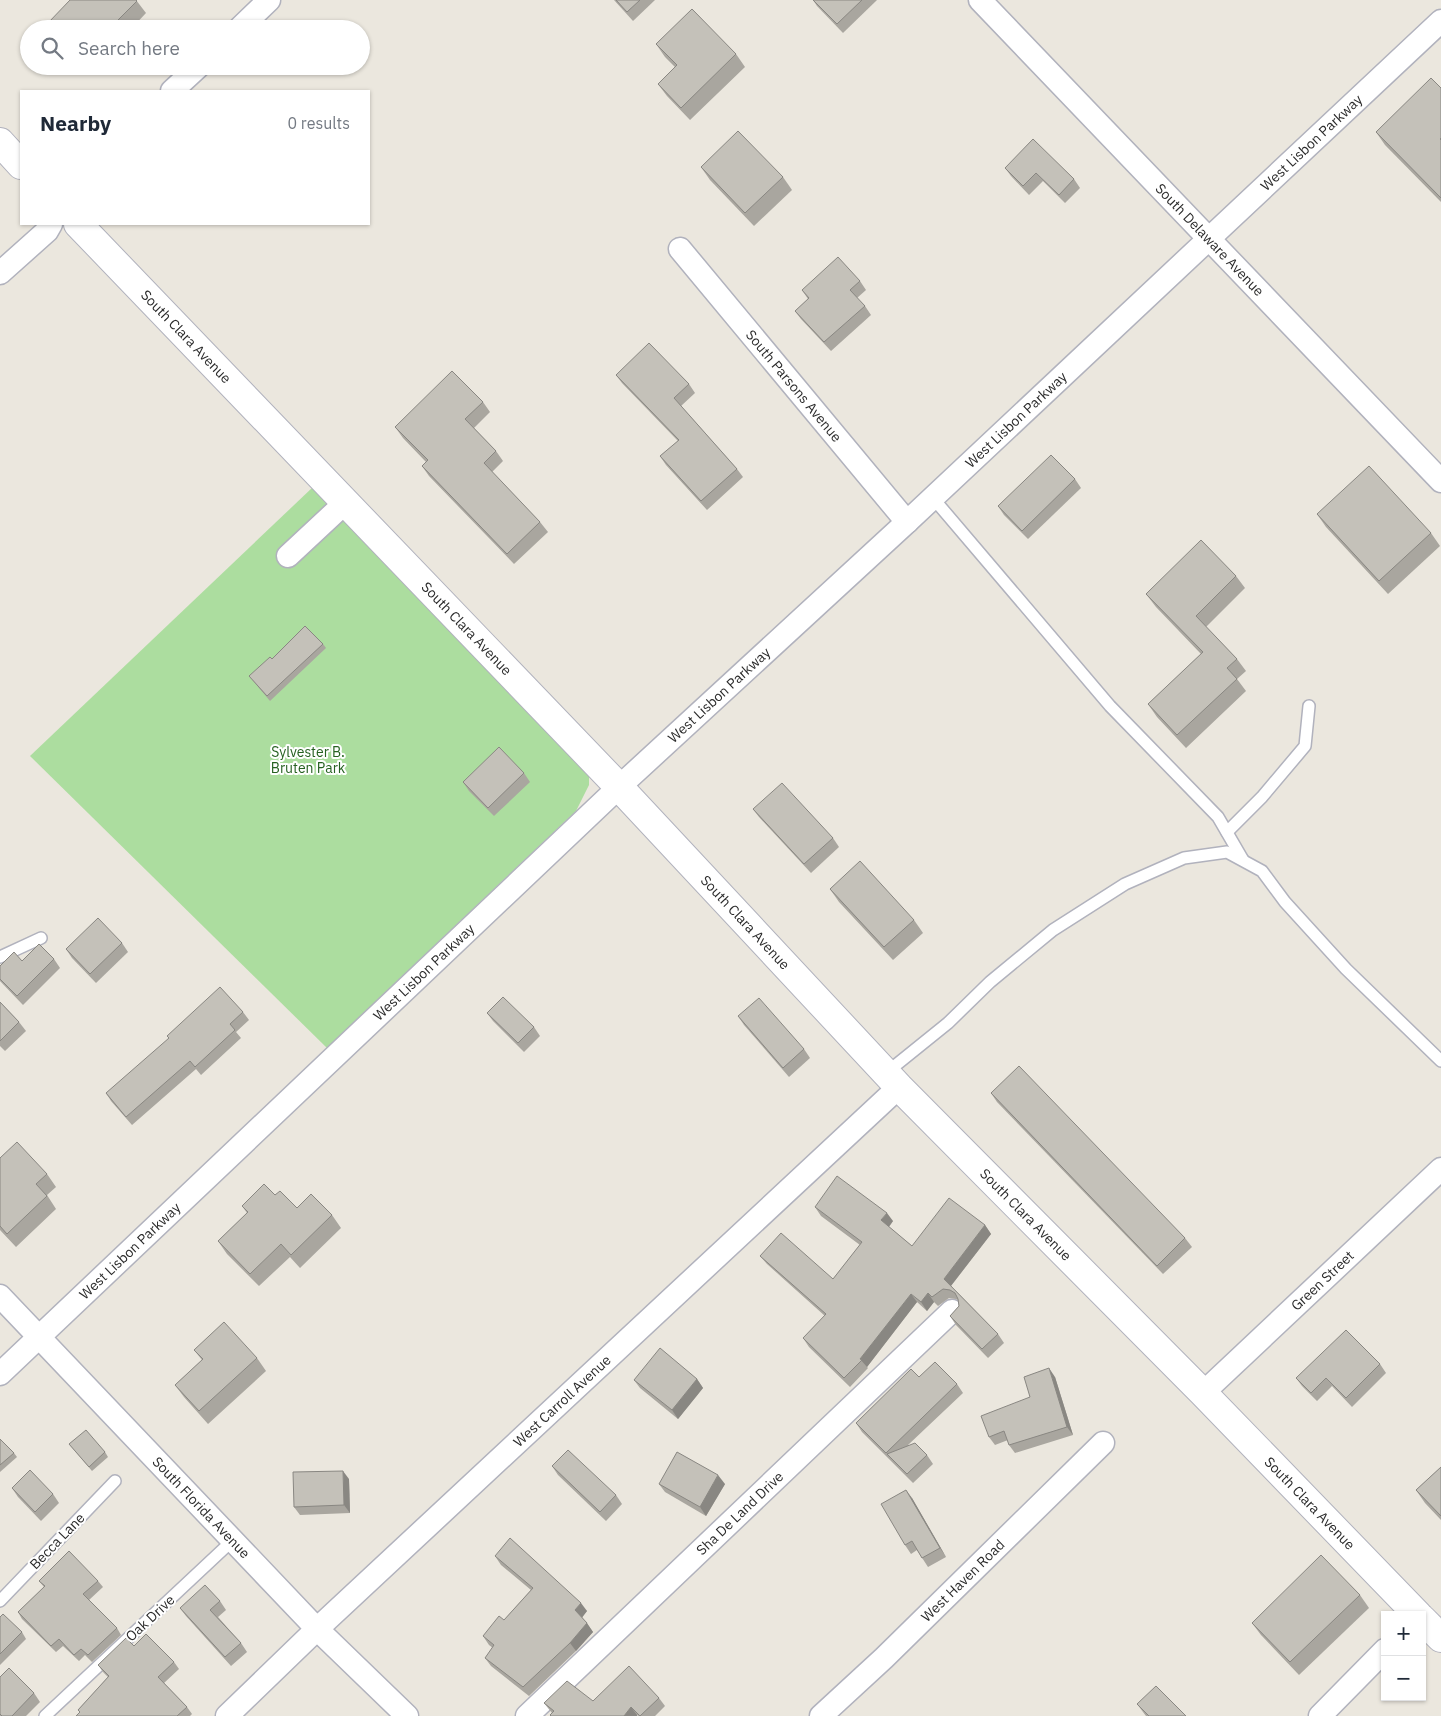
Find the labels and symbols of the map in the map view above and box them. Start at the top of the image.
street label: West Lisbon Parkway [1257,91,1366,195]
street label: South Delaware Avenue [1152,180,1268,300]
street label: South Clara Avenue [137,286,235,387]
street label: South Parsons Avenue [742,326,846,446]
street label: West Lisbon Parkway [961,368,1071,472]
street label: South Clara Avenue [418,578,516,679]
street label: West Lisbon Parkway [664,643,774,747]
park label: Sylvester B. Bruten Park [271,743,346,777]
street label: South Clara Avenue [697,871,794,974]
street label: West Lisbon Parkway [369,920,478,1024]
street label: South Clara Avenue [976,1165,1076,1265]
street label: West Lisbon Parkway [75,1199,184,1303]
street label: Green Street [1287,1247,1358,1315]
street label: West Carroll Avenue [509,1351,615,1451]
street label: South Florida Avenue [149,1453,254,1562]
street label: South Clara Avenue [1261,1453,1359,1554]
street label: Sha De Land Drive [692,1467,787,1559]
street label: Becca Lane [26,1509,89,1573]
street label: West Haven Road [917,1536,1008,1626]
street label: Oak Drive [122,1591,179,1645]

